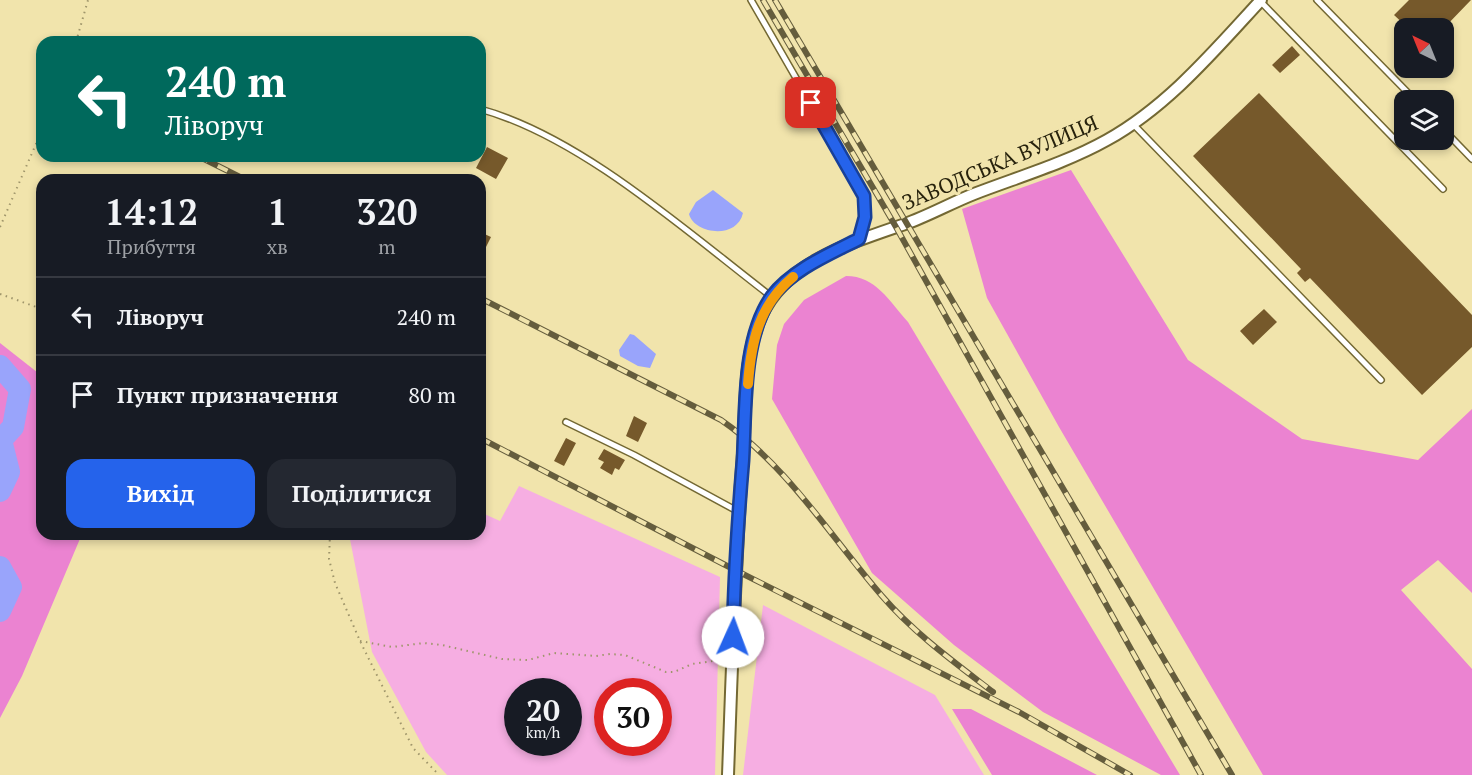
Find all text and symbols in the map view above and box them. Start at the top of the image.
north arrow [1394,18,1454,78]
map controls [1394,18,1454,150]
text: 240 m [165,53,286,109]
icon: left [66,60,144,138]
pin [785,77,836,128]
icon: arrive [794,86,827,119]
button: layers [1394,90,1454,150]
text: Ліворуч [165,107,264,143]
street label: ЗАВОДСЬКА ВУЛИЦЯ [897,108,1102,216]
text: 14:12 [105,188,198,235]
text: 1 [267,188,287,235]
text: 320 [356,188,417,235]
text: Прибуття [107,233,196,260]
text: хв [267,233,288,260]
text: m [378,233,396,260]
icon: left [66,300,99,333]
text: Ліворуч [117,302,204,331]
text: 240 m [396,302,456,331]
icon: arrive [66,378,99,411]
text: Пункт призначення [117,380,338,409]
text: 80 m [408,380,456,409]
button: Вихід [66,459,255,528]
button: Поділитися [267,459,456,528]
position arrow [701,605,765,669]
speed limit sign: 30 [594,678,672,756]
text: 20 [526,690,560,730]
text: km/h [526,722,560,742]

